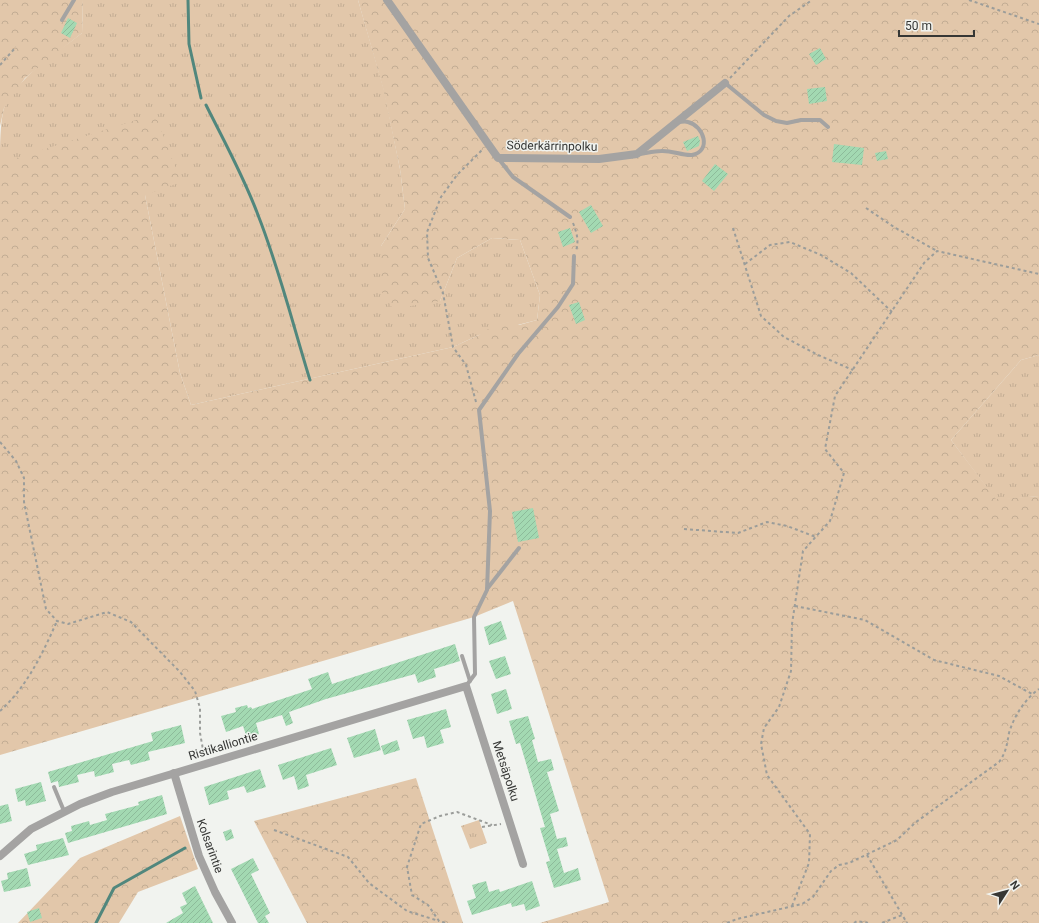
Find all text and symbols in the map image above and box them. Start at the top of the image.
scale bar [899,12,974,38]
text: 50 m [905,19,932,33]
street label: Söderkärrinpolku [507,138,597,154]
street label: Ristikalliontie [187,729,259,763]
street label: Metsäpolku [490,739,522,803]
street label: Kolsarintie [194,817,226,875]
north arrow [987,871,1027,911]
text: N [1007,878,1022,893]

